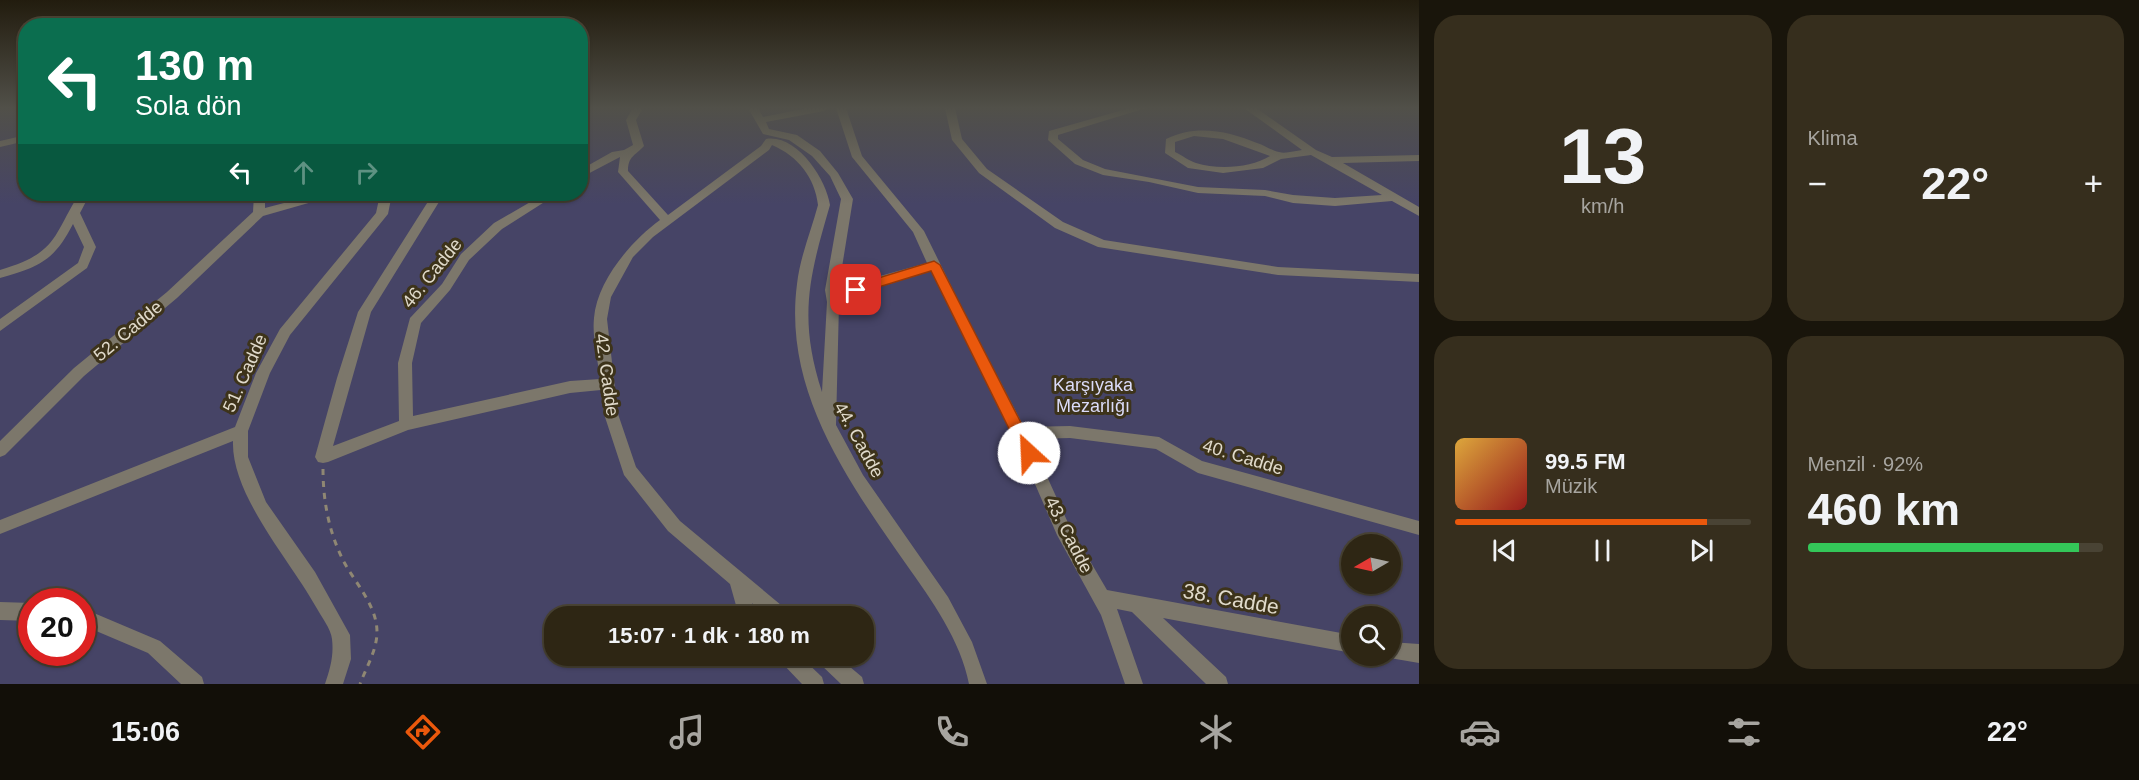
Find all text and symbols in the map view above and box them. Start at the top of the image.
icon: left [36,42,114,120]
text: 130 m [135,42,254,89]
text: Sola dön [135,91,242,121]
text: 13 [1559,112,1646,200]
text: Klima [1808,127,1858,149]
icon: left [224,156,257,189]
icon: ahead [287,156,320,189]
icon: right [350,156,383,189]
text: 22° [1921,158,1989,209]
text: − [1808,165,1827,202]
text: + [2084,165,2103,202]
text: km/h [1581,195,1624,217]
street label: 46. Cadde [398,234,466,312]
pin [830,264,881,315]
icon: arrive [839,273,872,306]
street label: 52. Cadde [90,297,166,365]
street label: 51. Cadde [219,331,271,415]
street label: 42. Cadde [591,332,623,418]
park label: Karşıyaka Mezarlığı [1053,375,1134,416]
street label: 44. Cadde [830,399,888,481]
position arrow [997,421,1061,485]
street label: 40. Cadde [1200,435,1286,479]
text: 99.5 FM [1545,449,1626,474]
text: Menzil · 92% [1808,453,1923,475]
text: Müzik [1545,475,1597,497]
text: 460 km [1808,484,1960,535]
street label: 43. Cadde [1041,493,1097,577]
north arrow [1341,534,1401,594]
map controls [1341,534,1401,666]
icon: previous [1488,534,1521,567]
icon: pause [1586,534,1619,567]
icon: next [1685,534,1718,567]
street label: 38. Cadde [1181,579,1281,618]
speed limit sign: 20 [18,588,96,666]
button: search [1341,606,1401,666]
text: 15:07 · 1 dk · 180 m [608,623,810,648]
icon: directions [402,711,444,753]
icon: music [666,711,708,753]
icon: phone [931,711,973,753]
icon: climate [1195,711,1237,753]
icon: car [1459,711,1501,753]
icon: filters [1723,711,1765,753]
text: 15:06 [111,717,180,747]
text: 22° [1987,717,2028,747]

